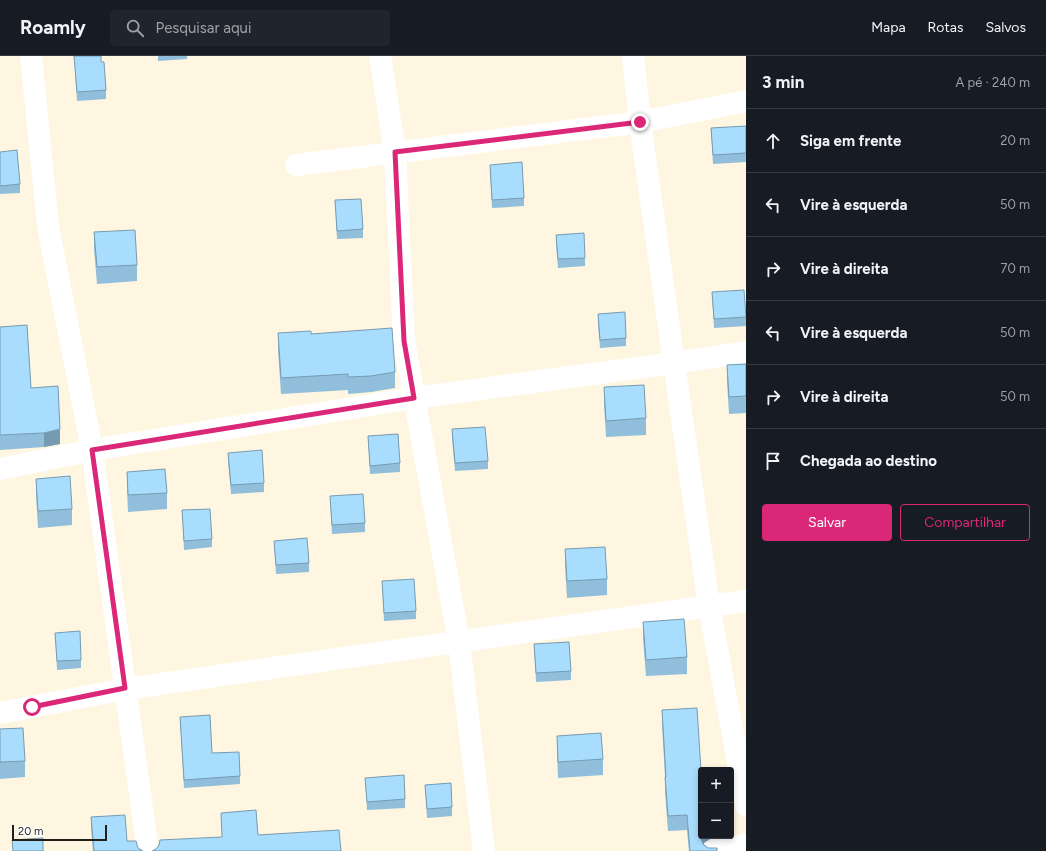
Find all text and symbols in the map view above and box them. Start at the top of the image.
search box [110,10,390,46]
text: Roamly [20,16,86,39]
icon: search [124,17,146,39]
text: Pesquisar aqui [156,19,251,37]
text: Mapa [871,19,906,36]
text: Rotas [928,19,963,36]
text: Salvos [985,19,1026,36]
text: 3 min [762,72,804,92]
text: A pé · 240 m [956,75,1030,90]
route end [631,113,649,131]
icon: ahead [762,130,784,152]
text: Siga em frente [800,132,901,150]
text: 20 m [1000,133,1030,148]
icon: left [762,194,784,216]
text: Vire à esquerda [800,196,907,214]
text: 50 m [1000,197,1030,212]
icon: right [762,258,784,280]
text: Vire à direita [800,260,889,278]
text: 70 m [1000,261,1030,276]
icon: left [762,322,784,344]
text: Vire à esquerda [800,324,907,342]
text: 50 m [1000,325,1030,340]
icon: right [762,386,784,408]
text: Vire à direita [800,388,889,406]
text: 50 m [1000,389,1030,404]
icon: arrive [762,450,784,472]
text: Chegada ao destino [800,452,937,470]
button: Salvar [762,504,892,541]
button: Compartilhar [900,504,1030,541]
route start [23,698,41,716]
map controls [698,767,734,839]
button: + [698,767,734,803]
button: − [698,803,734,839]
scale bar [12,823,107,842]
text: 20 m [18,825,43,838]

